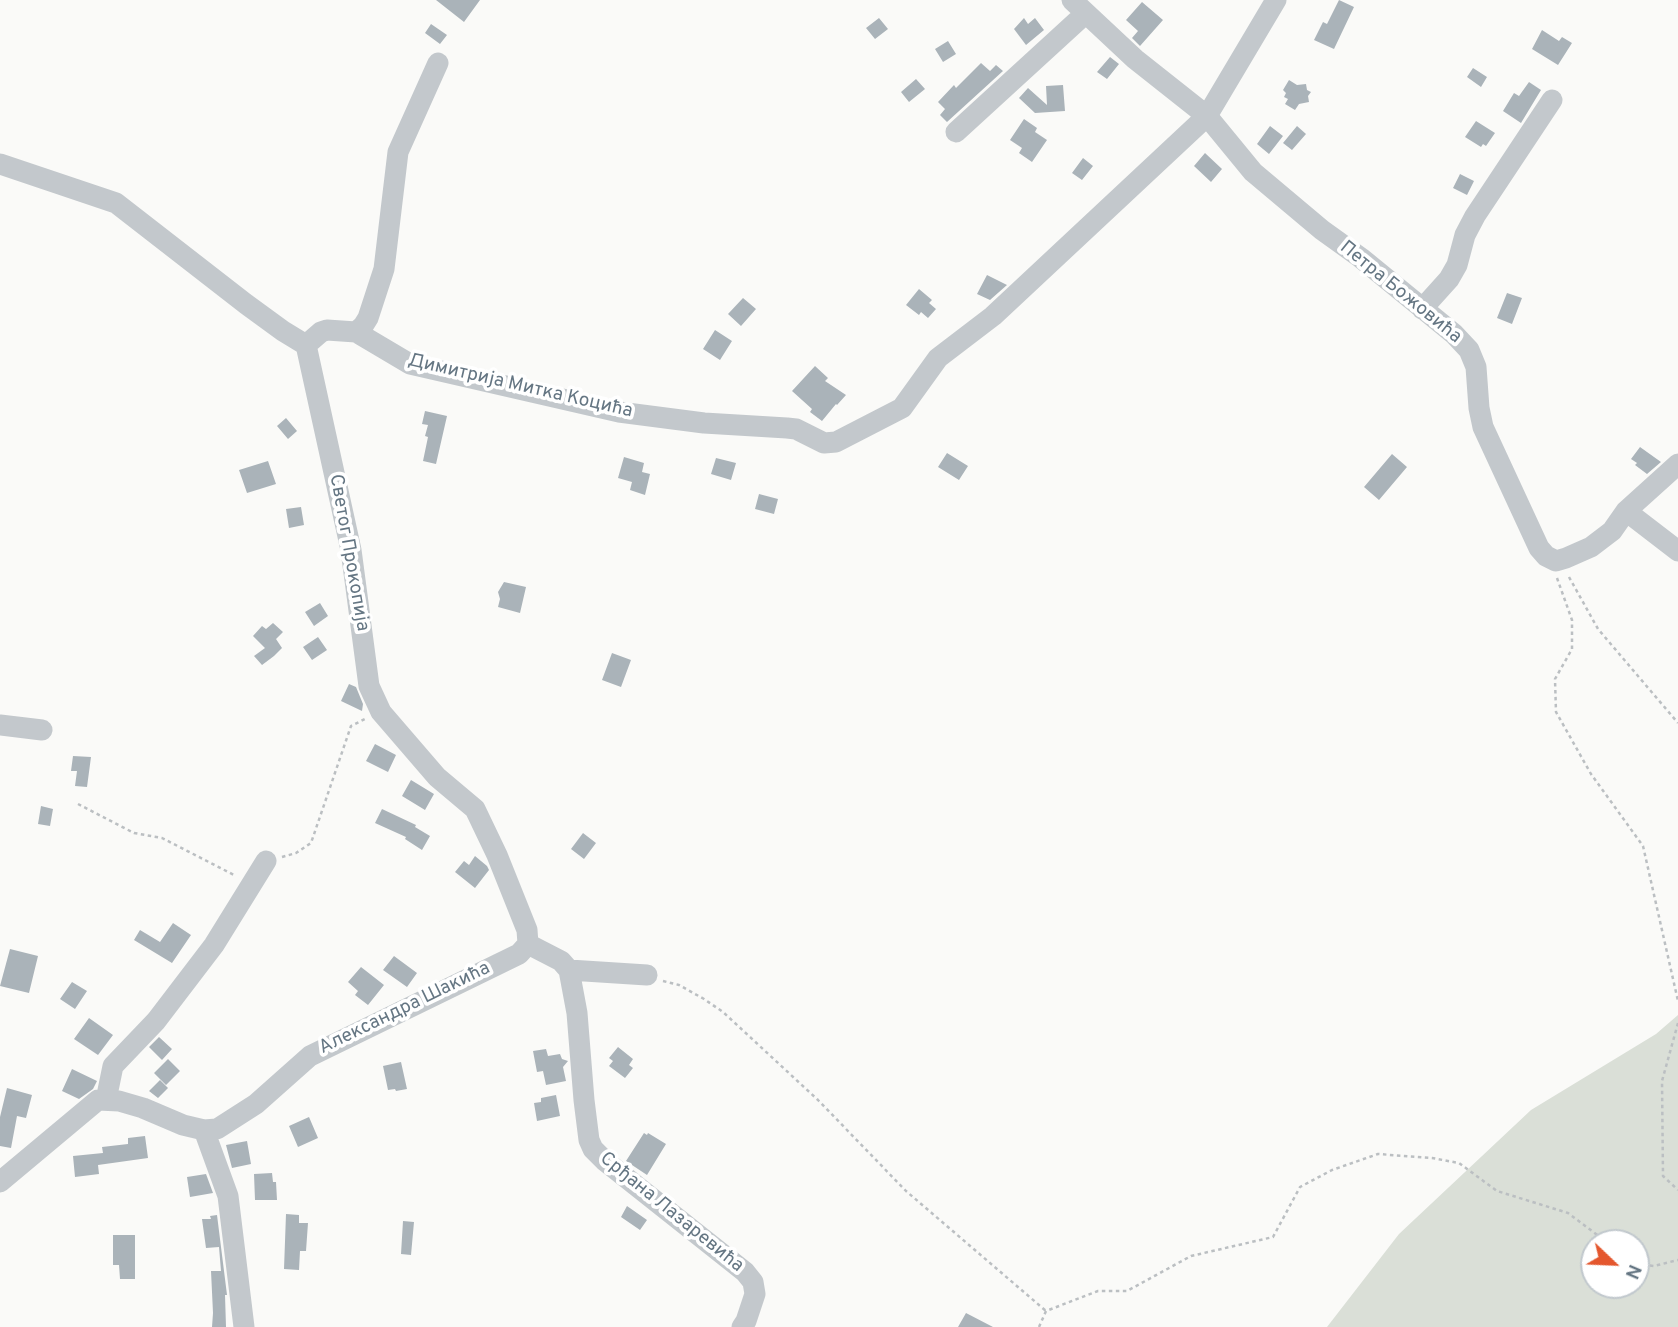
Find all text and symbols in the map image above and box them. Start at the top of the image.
street label: Петра Божовића [1334,237,1466,349]
street label: Димитрија Митка Коцића [405,350,635,424]
street label: Светог Прокопија [323,473,373,633]
street label: Александра Шакића [316,958,494,1060]
street label: Срђана Лазаревића [594,1148,748,1278]
north arrow [1580,1229,1650,1299]
text: N [1619,1260,1646,1282]

